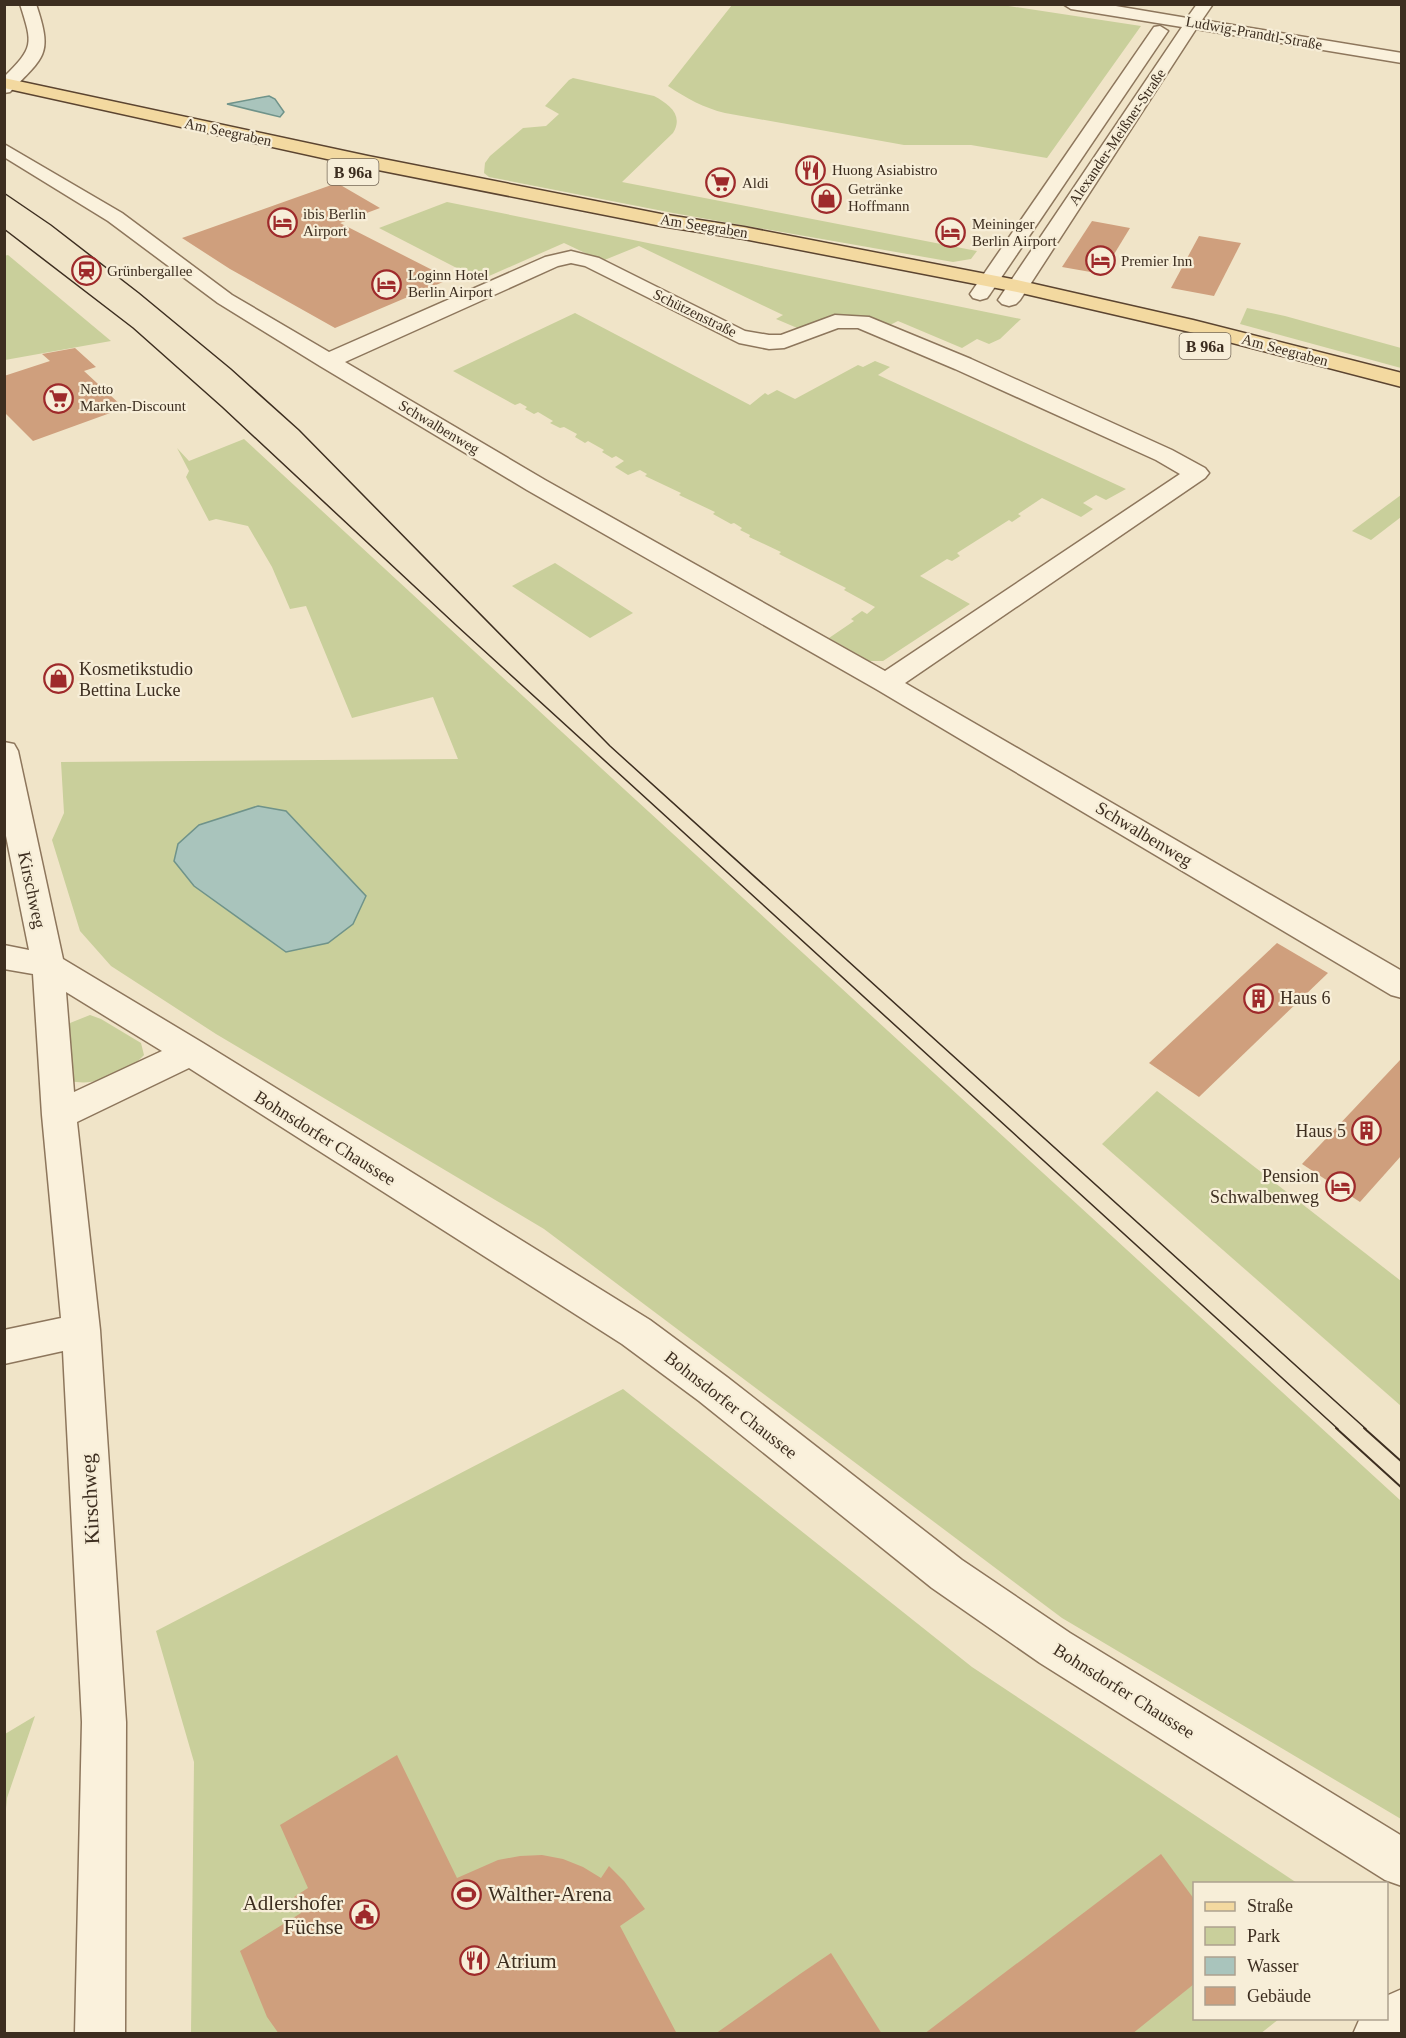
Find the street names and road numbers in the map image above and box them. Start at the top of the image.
street label: Ludwig-Prandtl-Straße [1185,13,1324,53]
street label: Alexander-Meißner-Straße [1065,66,1169,208]
street label: Am Seegraben [183,115,274,149]
road number: B 96a [328,159,378,185]
street label: Am Seegraben [659,211,750,241]
street label: Schützenstraße [651,286,740,340]
street label: Am Seegraben [1240,331,1330,369]
road number: B 96a [1180,333,1230,359]
street label: Schwalbenweg [396,397,482,457]
street label: Schwalbenweg [1092,797,1196,871]
street label: Kirschweg [14,850,50,930]
street label: Bohnsdorfer Chaussee [251,1086,399,1190]
street label: Bohnsdorfer Chaussee [661,1347,801,1463]
street label: Kirschweg [76,1452,104,1545]
street label: Bohnsdorfer Chaussee [1050,1639,1198,1743]

